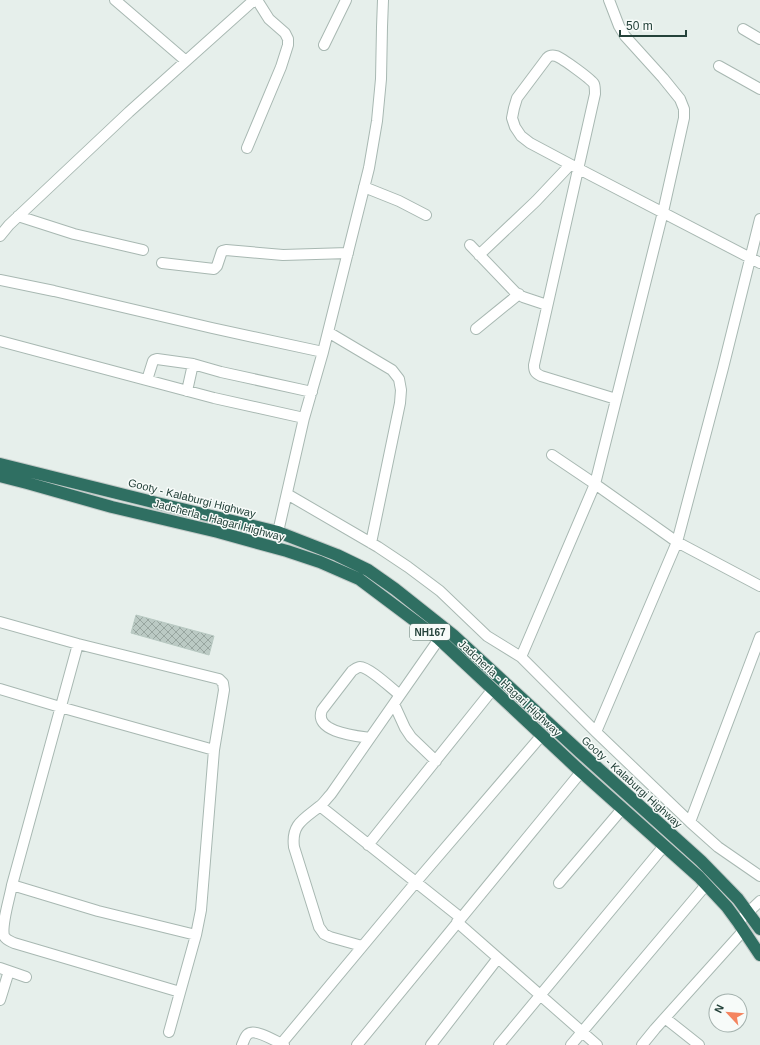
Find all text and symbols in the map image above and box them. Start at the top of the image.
scale bar [620,12,686,38]
text: 50 m [626,19,653,33]
street label: Gooty - Kalaburgi Highway [127,476,257,520]
street label: Jadcherla - Hagari Highway [152,497,286,543]
road number: NH167 [410,624,450,640]
street label: Jadcherla - Hagari Highway [456,638,564,739]
street label: Gooty - Kalaburgi Highway [579,734,685,831]
north arrow [708,993,748,1033]
text: N [712,1002,726,1015]

